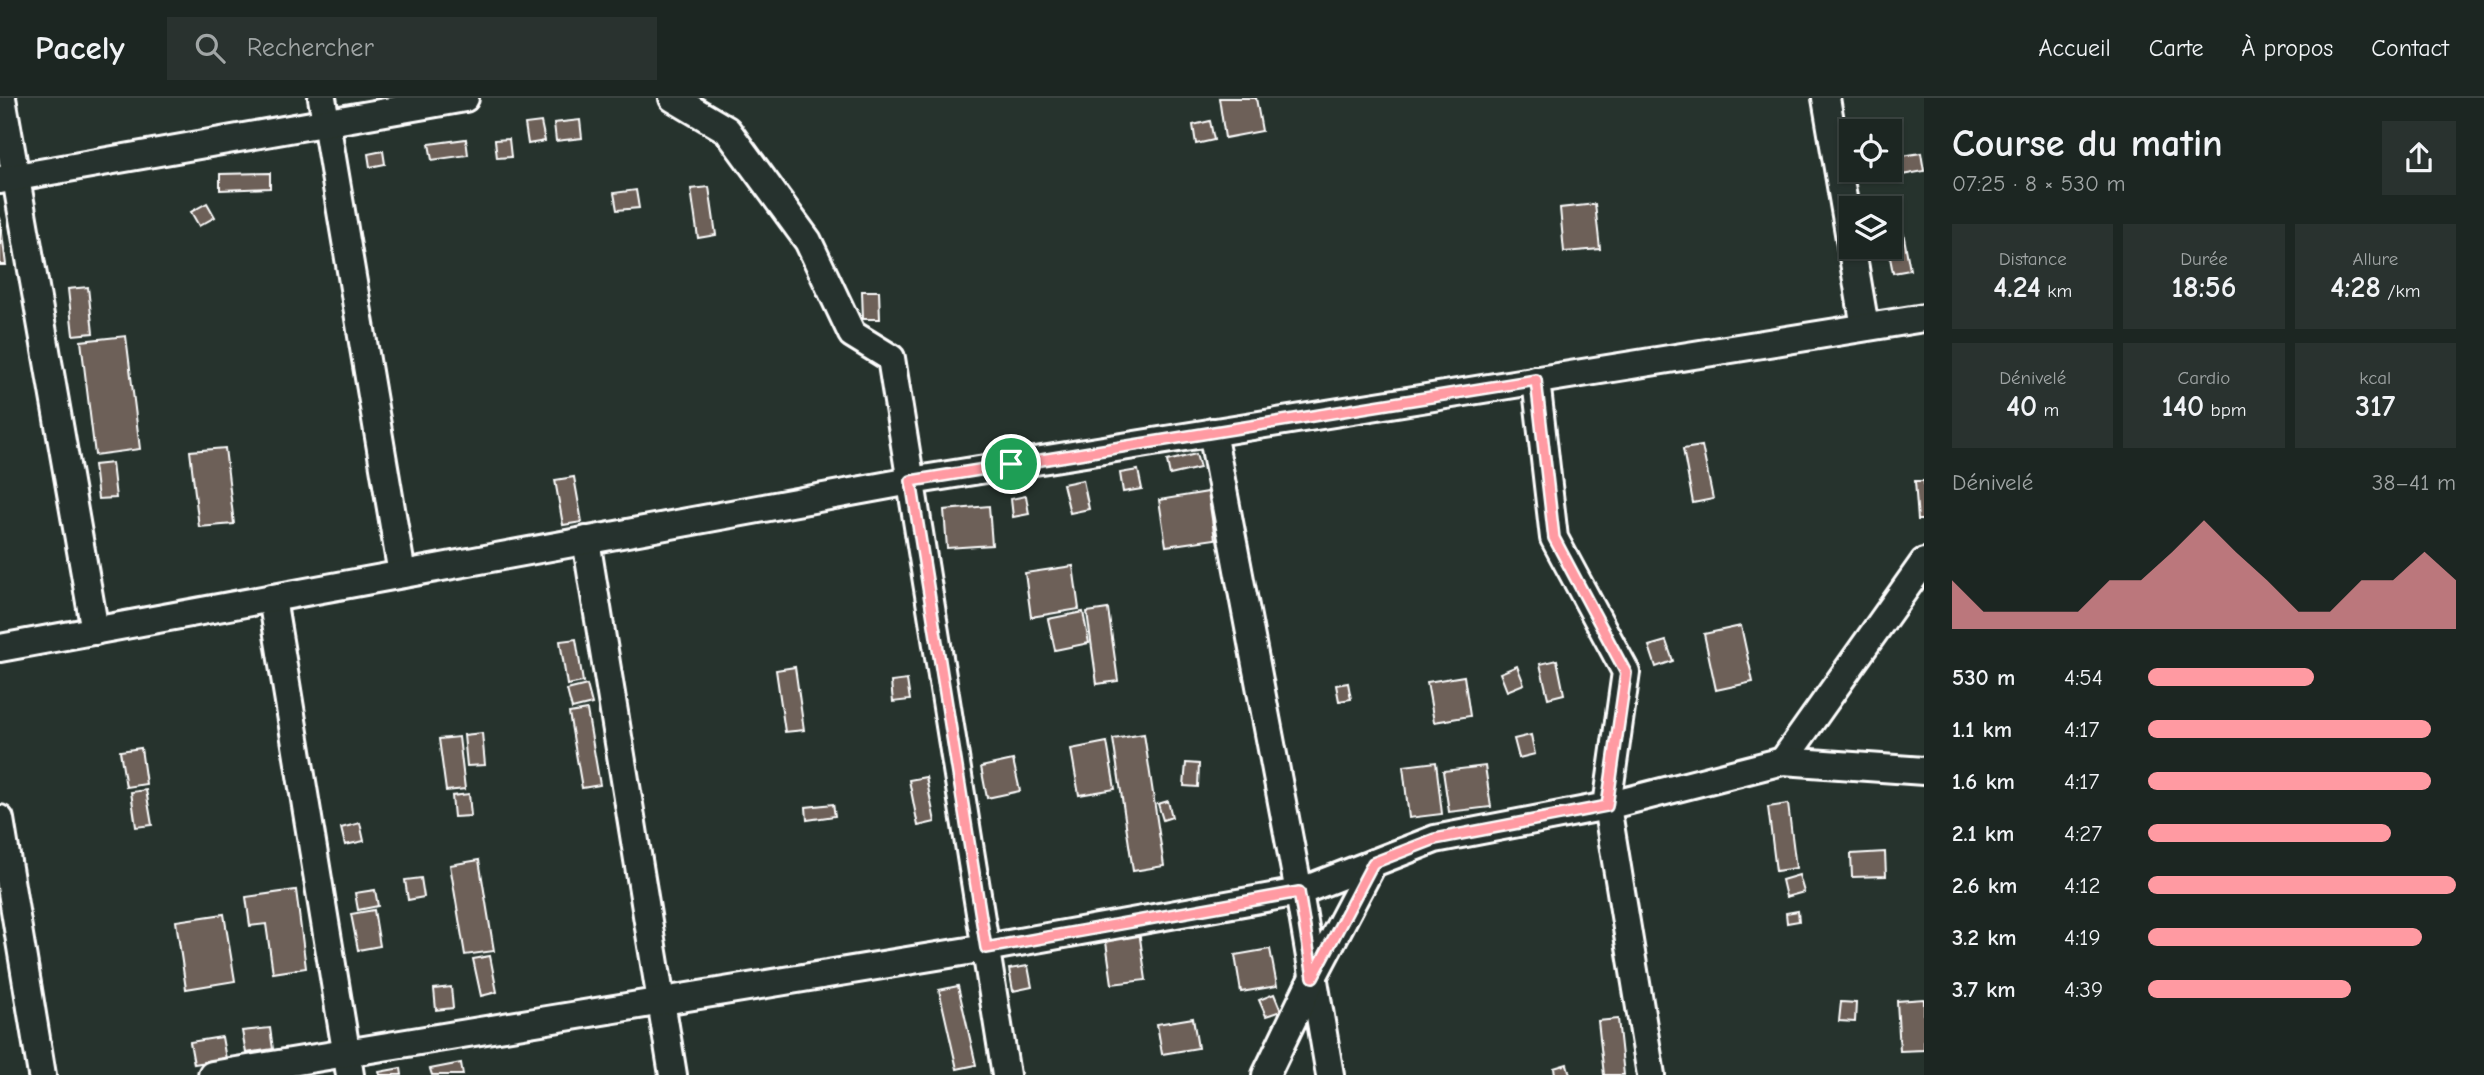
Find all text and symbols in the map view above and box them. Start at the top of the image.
search box [167,17,657,80]
text: Pacely [35,29,125,67]
icon: search [191,29,229,67]
text: Rechercher [247,33,374,63]
text: Accueil [2039,34,2111,62]
text: Carte [2149,34,2204,62]
text: À propos [2242,34,2333,62]
text: Contact [2371,34,2449,62]
map controls [1839,119,1902,259]
button: locate [1839,119,1902,182]
button: share [2382,121,2456,195]
text: Course du matin [1952,122,2223,166]
text: 07:25 · 8 × 530 m [1952,170,2126,197]
button: layers [1839,196,1902,259]
text: Distance [1999,248,2067,270]
text: Durée [2180,248,2228,270]
text: Allure [2352,248,2398,270]
text: 4.24 [1993,270,2041,305]
text: 18:56 [2172,270,2236,305]
text: 4:28 [2330,270,2381,305]
text: km [2041,280,2072,302]
text: /km [2381,280,2420,302]
text: Dénivelé [1999,367,2066,389]
text: Cardio [2178,367,2230,389]
text: kcal [2359,367,2391,389]
text: 40 [2006,389,2037,424]
text: 140 [2161,389,2204,424]
text: 317 [2355,389,2395,424]
text: m [2037,399,2059,421]
text: bpm [2204,399,2247,421]
pin [981,434,1041,494]
icon: arrive [992,445,1030,483]
text: Dénivelé [1952,469,2033,496]
text: 38–41 m [2372,469,2456,496]
text: 530 m [1952,664,2015,691]
text: 4:54 [2064,664,2103,691]
text: 1.1 km [1952,716,2012,743]
text: 4:17 [2064,716,2099,743]
text: 1.6 km [1952,768,2015,795]
text: 4:17 [2064,768,2099,795]
text: 2.1 km [1952,820,2014,847]
text: 4:27 [2064,820,2102,847]
text: 2.6 km [1952,872,2017,899]
text: 4:12 [2064,872,2100,899]
text: 3.2 km [1952,924,2017,951]
text: 4:19 [2064,924,2101,951]
text: 3.7 km [1952,976,2016,1003]
text: 4:39 [2064,976,2103,1003]

